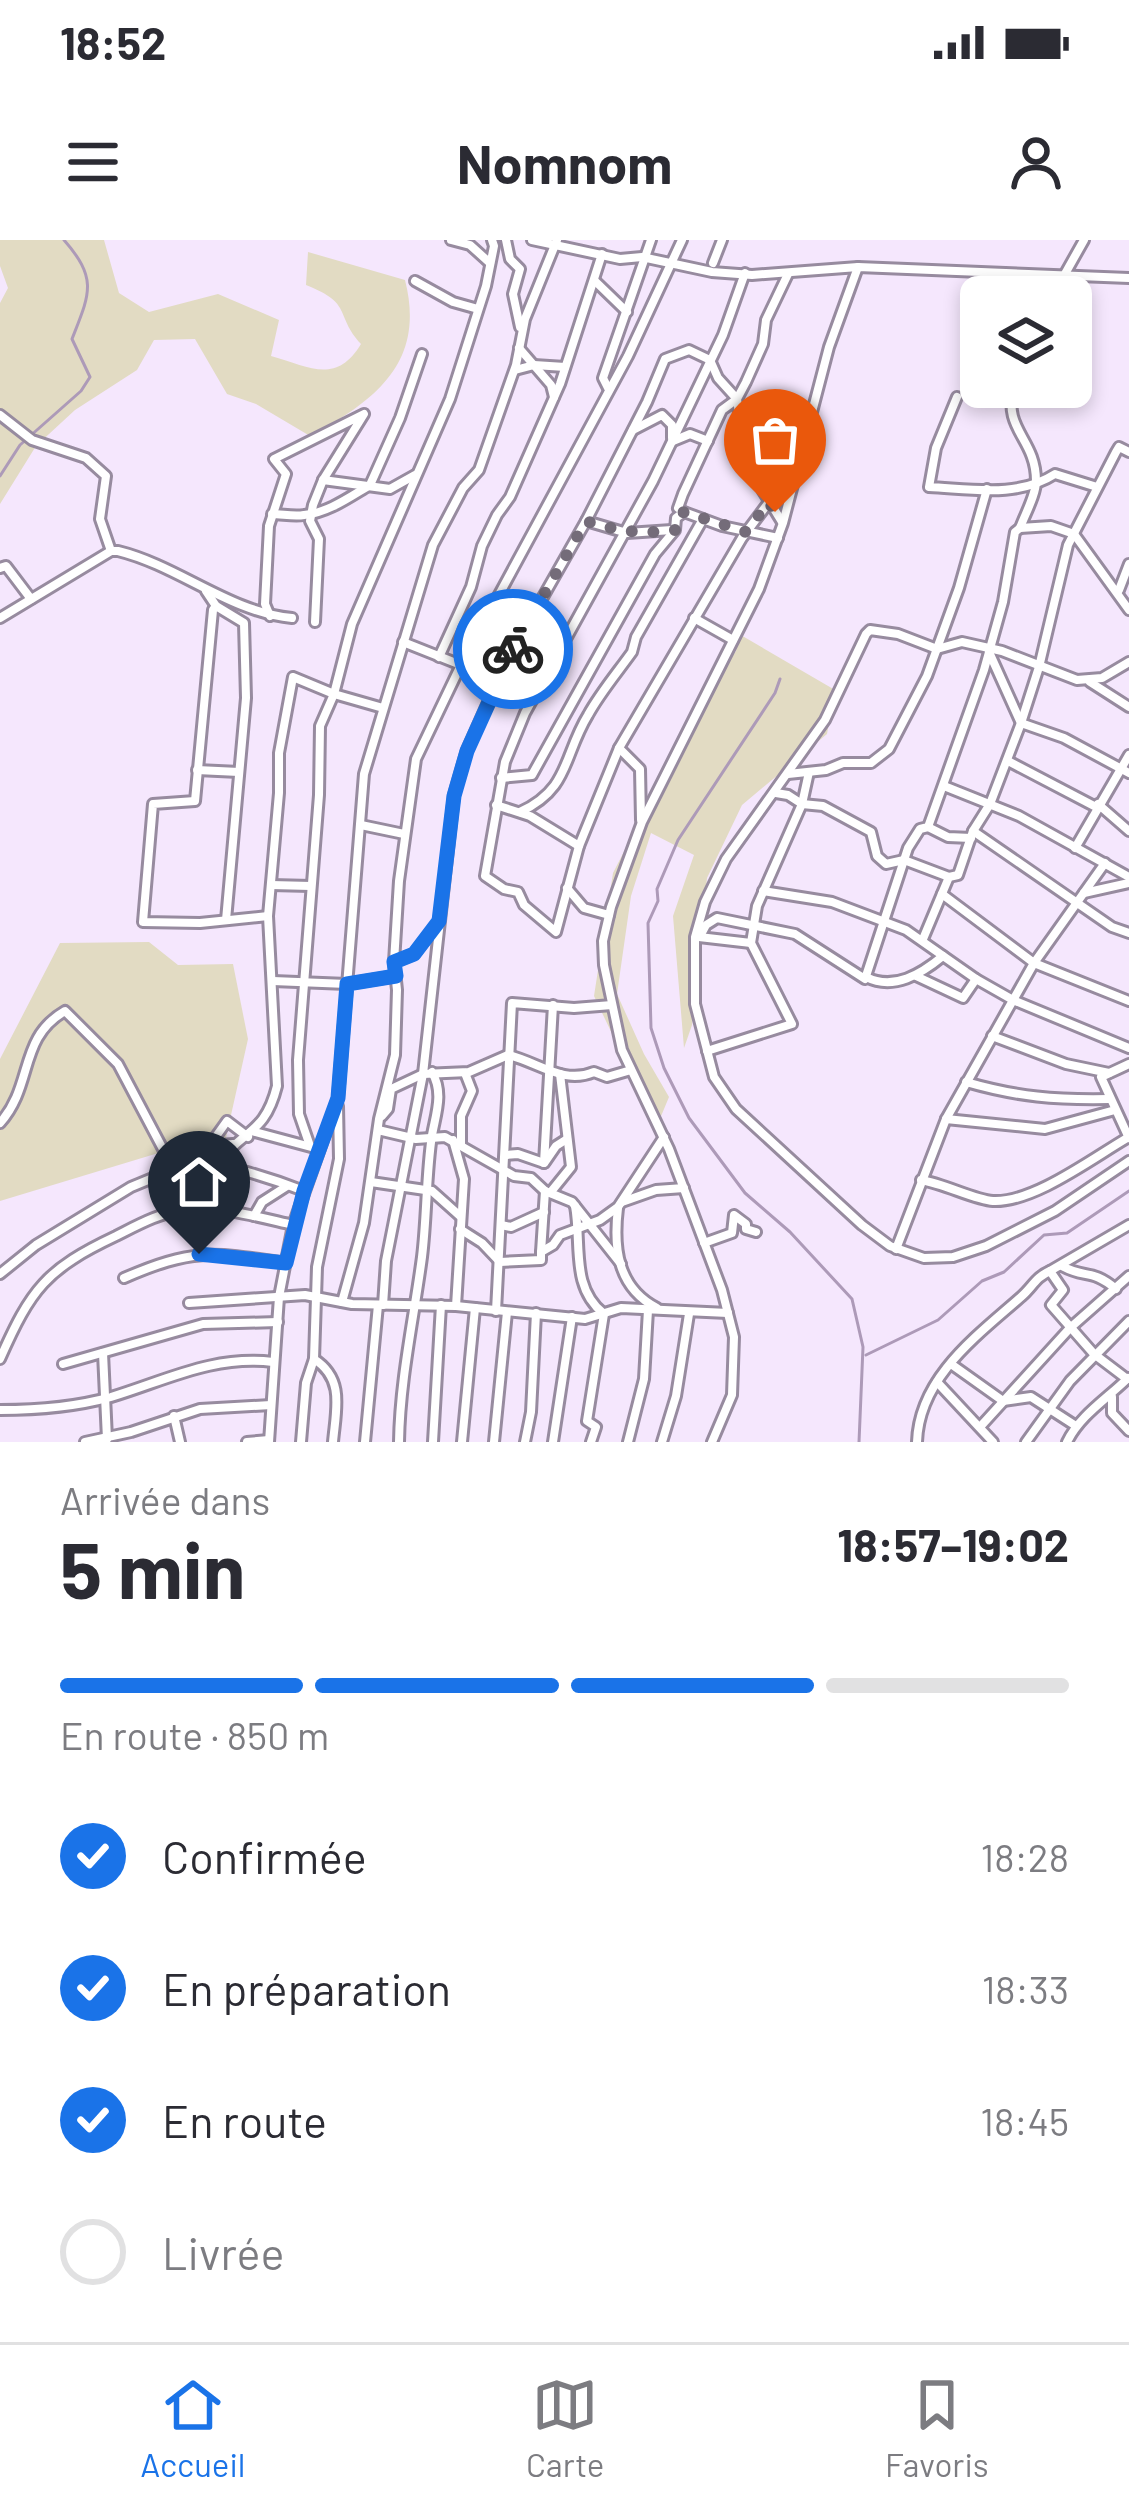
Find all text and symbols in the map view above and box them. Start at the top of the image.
text: 18:52 [60,15,166,69]
icon: menu [60,129,126,195]
icon: person [1003,129,1069,195]
text: Nomnom [457,130,672,195]
map controls [960,276,1092,408]
button: layers [960,276,1092,408]
pin [724,389,826,512]
icon: bag [742,407,808,473]
courier [453,589,573,709]
icon: bike [480,616,546,682]
pin [148,1131,250,1254]
icon: home [166,1149,232,1215]
text: Arrivée dans [60,1476,270,1523]
text: 18:57–19:02 [837,1517,1069,1571]
text: 5 min [60,1521,245,1615]
text: En route · 850 m [60,1711,329,1758]
icon: check [60,1823,126,1889]
text: Confirmée [162,1829,367,1883]
text: 18:28 [981,1833,1069,1880]
icon: check [60,1955,126,2021]
text: En préparation [162,1961,451,2015]
text: 18:33 [982,1965,1069,2012]
icon: check [60,2087,126,2153]
text: En route [162,2093,327,2147]
text: 18:45 [980,2097,1069,2144]
text: Livrée [162,2225,285,2279]
tab: Accueil [140,2372,245,2484]
tab: Carte [526,2372,604,2484]
tab: Favoris [885,2372,989,2484]

